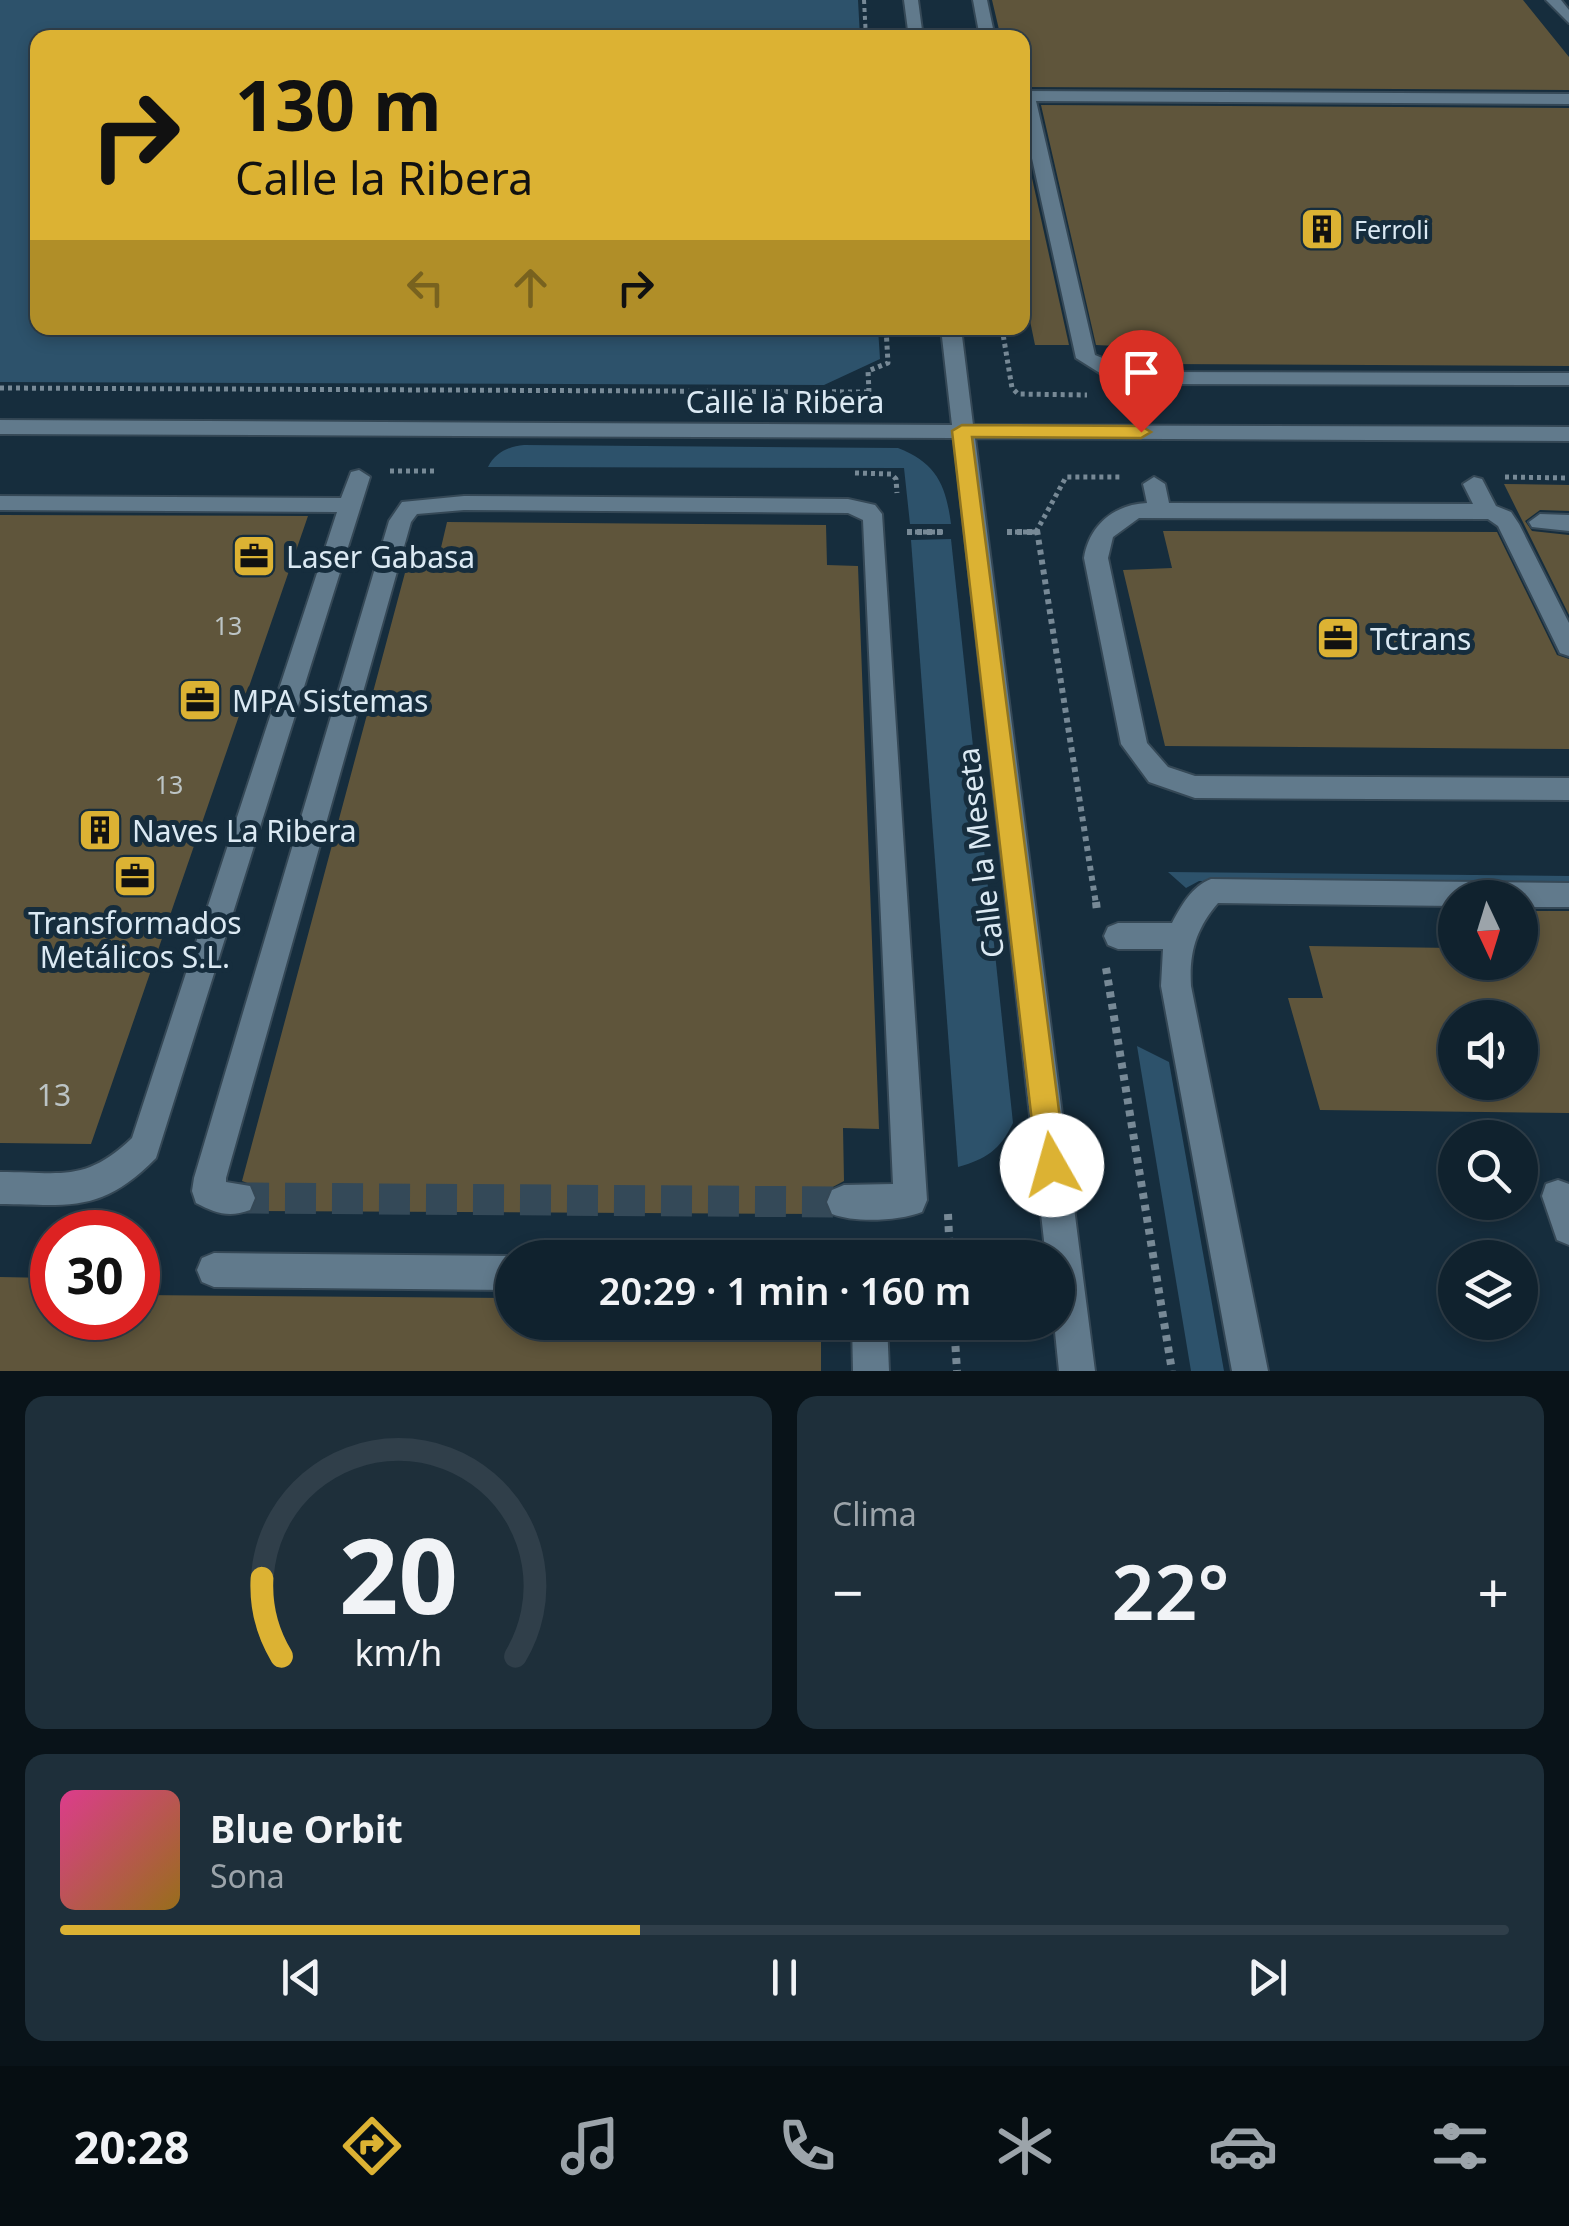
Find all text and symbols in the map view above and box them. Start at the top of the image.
text: 130 m [235,56,442,152]
icon: right [70,70,200,200]
text: Calle la Ribera [235,147,533,208]
building icon: Ferroli [1299,206,1345,252]
place label: Ferroli [1354,212,1429,246]
icon: left [398,260,453,315]
icon: ahead [503,260,558,315]
icon: right [608,260,663,315]
pin [1099,330,1184,433]
icon: arrive [1114,345,1169,400]
street label: Calle la Ribera [686,381,884,422]
office icon: Laser Gabasa [231,533,277,579]
place label: Laser Gabasa [286,536,475,577]
house number: 13 [214,608,242,642]
office icon: Tctrans [1315,615,1361,661]
place label: Tctrans [1370,618,1471,659]
office icon: MPA Sistemas [177,677,223,723]
place label: MPA Sistemas [232,680,428,721]
street label: Calle la Meseta [947,746,1013,960]
house number: 13 [155,767,183,801]
building icon: Naves La Ribera [77,807,123,853]
place label: Naves La Ribera [132,810,357,851]
office icon: Transformados Metálicos S.L. [112,853,158,899]
north arrow [1438,880,1538,980]
map controls [1438,880,1538,1340]
place label: Transformados Metálicos S.L. [28,902,242,977]
button: sound [1438,1000,1538,1100]
house number: 13 [37,1074,71,1115]
position arrow [1000,1113,1104,1217]
button: search [1438,1120,1538,1220]
speed limit sign: 30 [30,1210,160,1340]
button: layers [1438,1240,1538,1340]
text: 20:29 · 1 min · 160 m [599,1264,971,1316]
text: Clima [832,1492,917,1535]
text: 20 [339,1503,458,1644]
text: 22° [1112,1540,1229,1642]
text: − [832,1554,863,1629]
text: + [1478,1554,1509,1629]
text: km/h [355,1628,442,1676]
text: Blue Orbit [210,1802,403,1854]
text: Sona [210,1854,285,1897]
icon: previous [274,1950,329,2005]
icon: pause [757,1950,812,2005]
icon: next [1240,1950,1295,2005]
icon: directions [337,2111,407,2181]
icon: music [555,2111,625,2181]
icon: phone [772,2111,842,2181]
icon: climate [990,2111,1060,2181]
icon: car [1208,2111,1278,2181]
icon: filters [1425,2111,1495,2181]
text: 20:28 [74,2116,189,2177]

